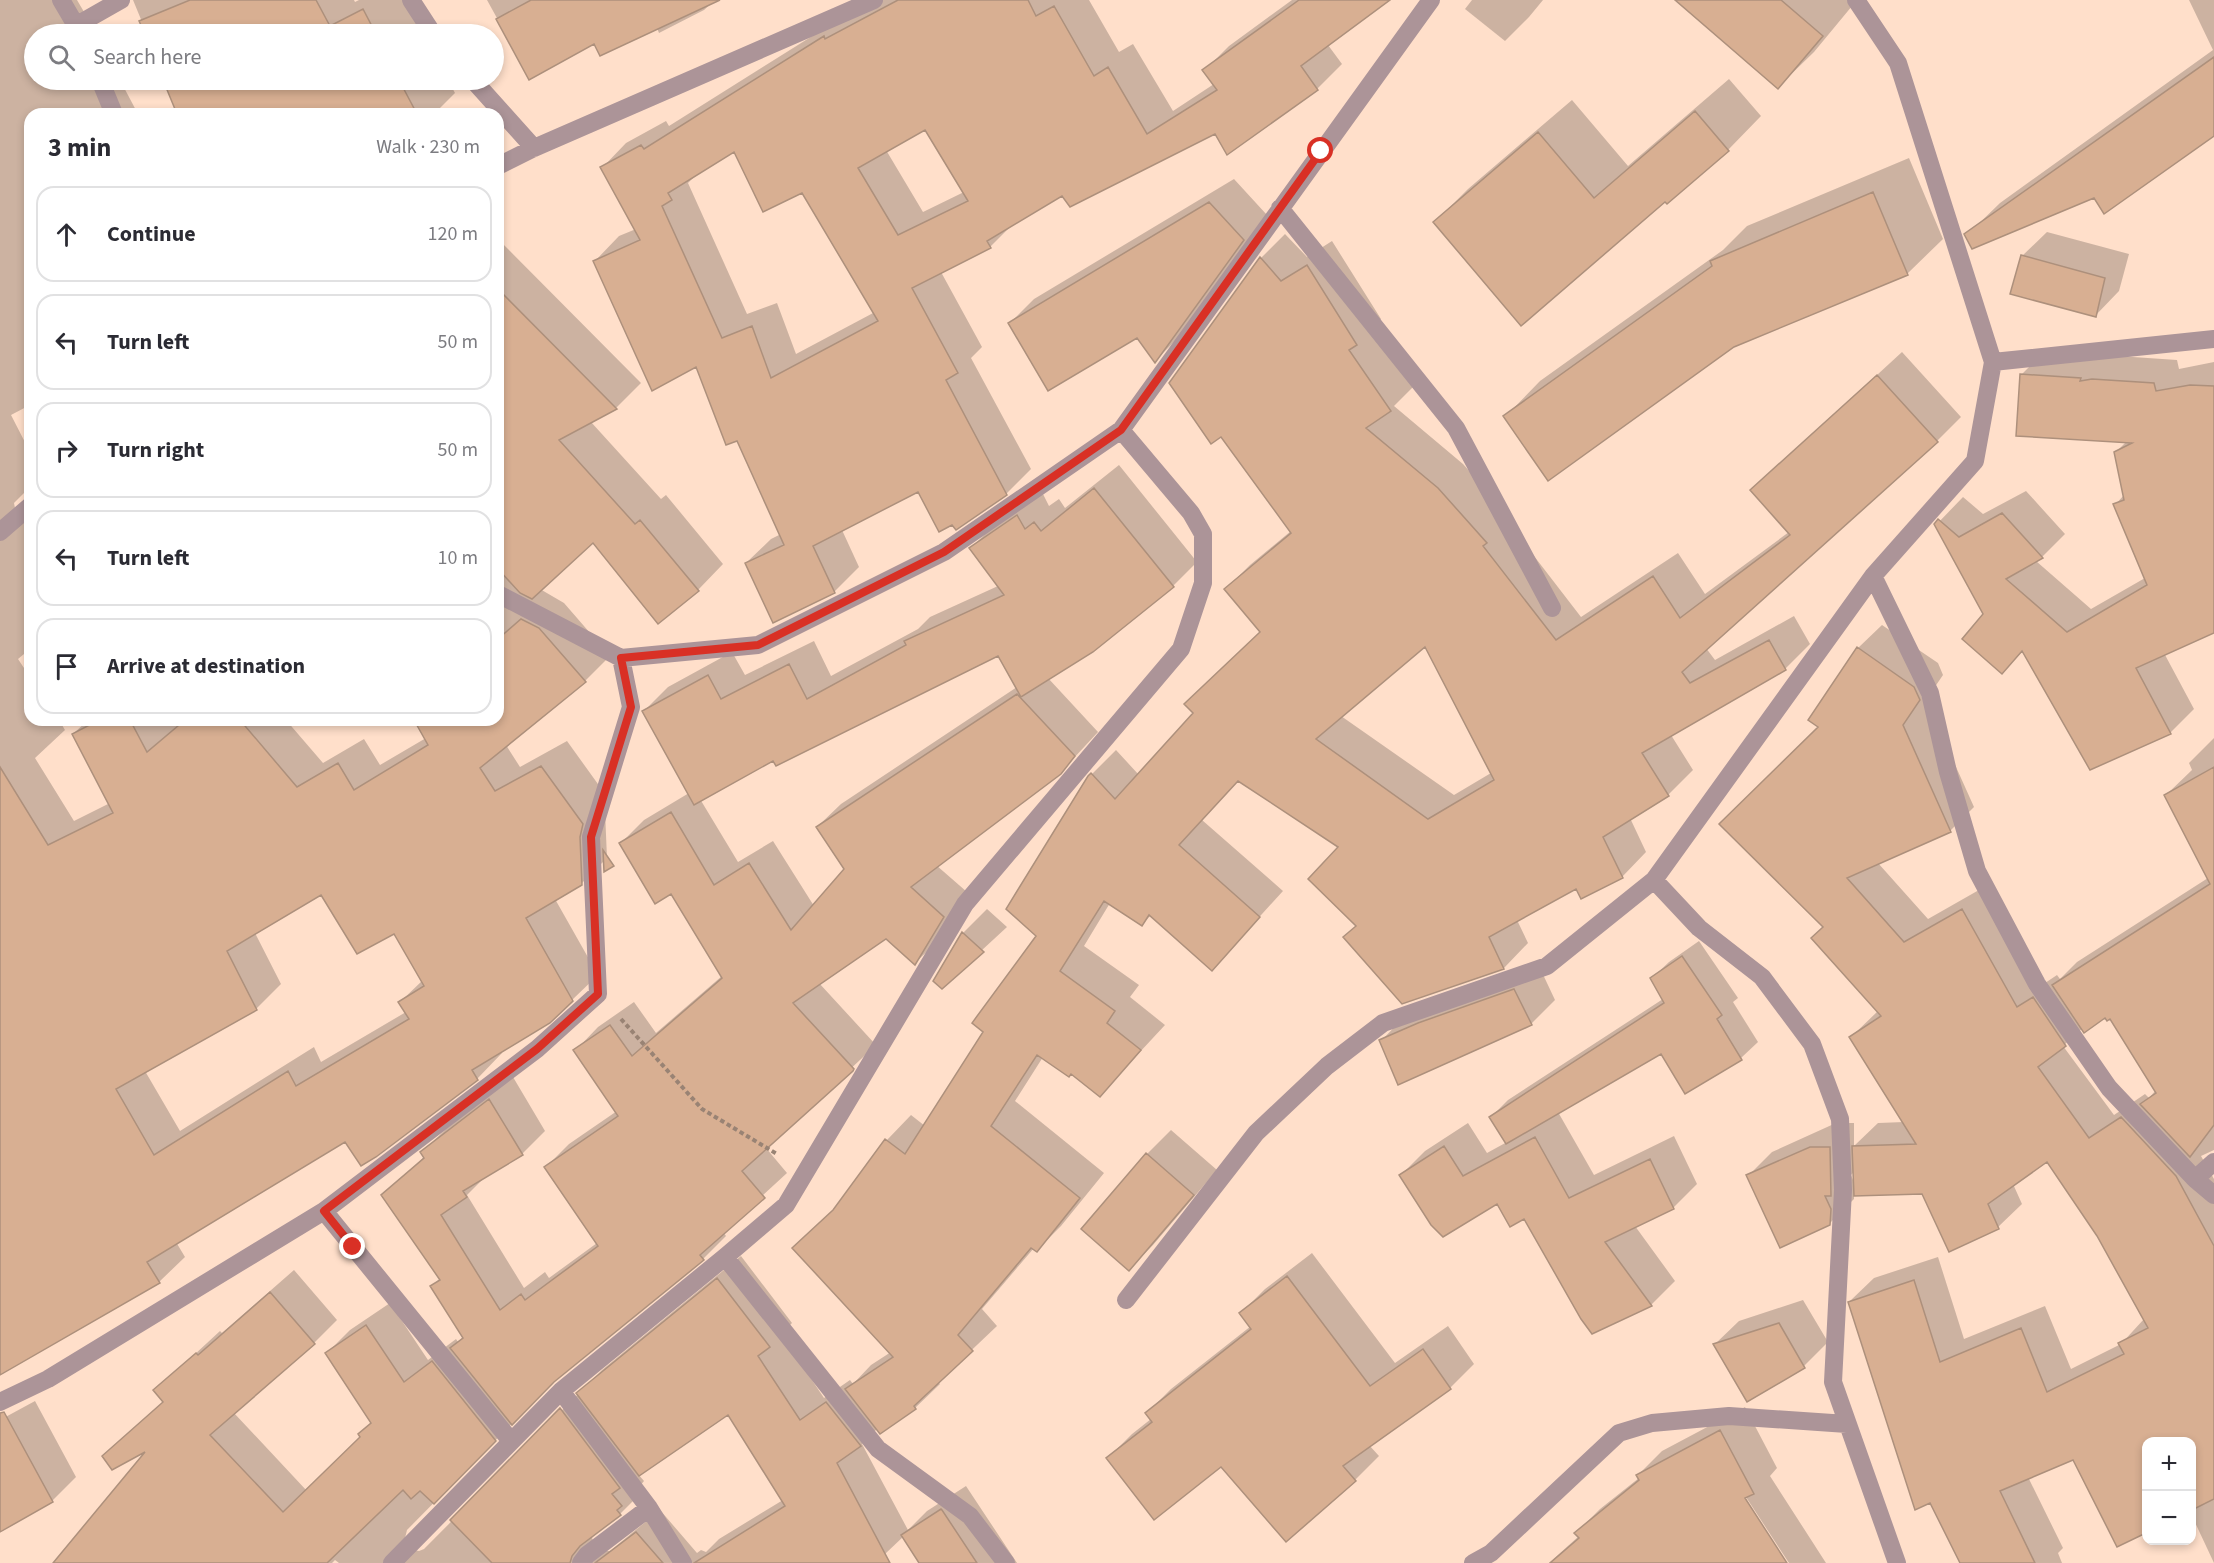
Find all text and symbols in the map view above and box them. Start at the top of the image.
search box [24,24,504,90]
icon: search [45,41,78,74]
text: Search here [93,41,201,73]
text: 3 min [48,129,111,166]
text: Walk · 230 m [376,133,480,161]
route start [1307,137,1333,163]
icon: ahead [50,218,83,251]
text: Continue [107,218,196,250]
text: 120 m [428,220,478,248]
icon: left [50,326,83,359]
text: Turn left [107,326,189,358]
text: 50 m [438,328,478,356]
icon: right [50,434,83,467]
text: Turn right [107,434,204,466]
text: 50 m [438,436,478,464]
icon: left [50,542,83,575]
text: Turn left [107,542,189,574]
text: 10 m [438,544,478,572]
icon: arrive [50,650,83,683]
text: Arrive at destination [107,650,305,682]
route end [339,1233,365,1259]
map controls [2142,1437,2196,1545]
button: + [2142,1437,2196,1491]
button: − [2142,1491,2196,1545]

